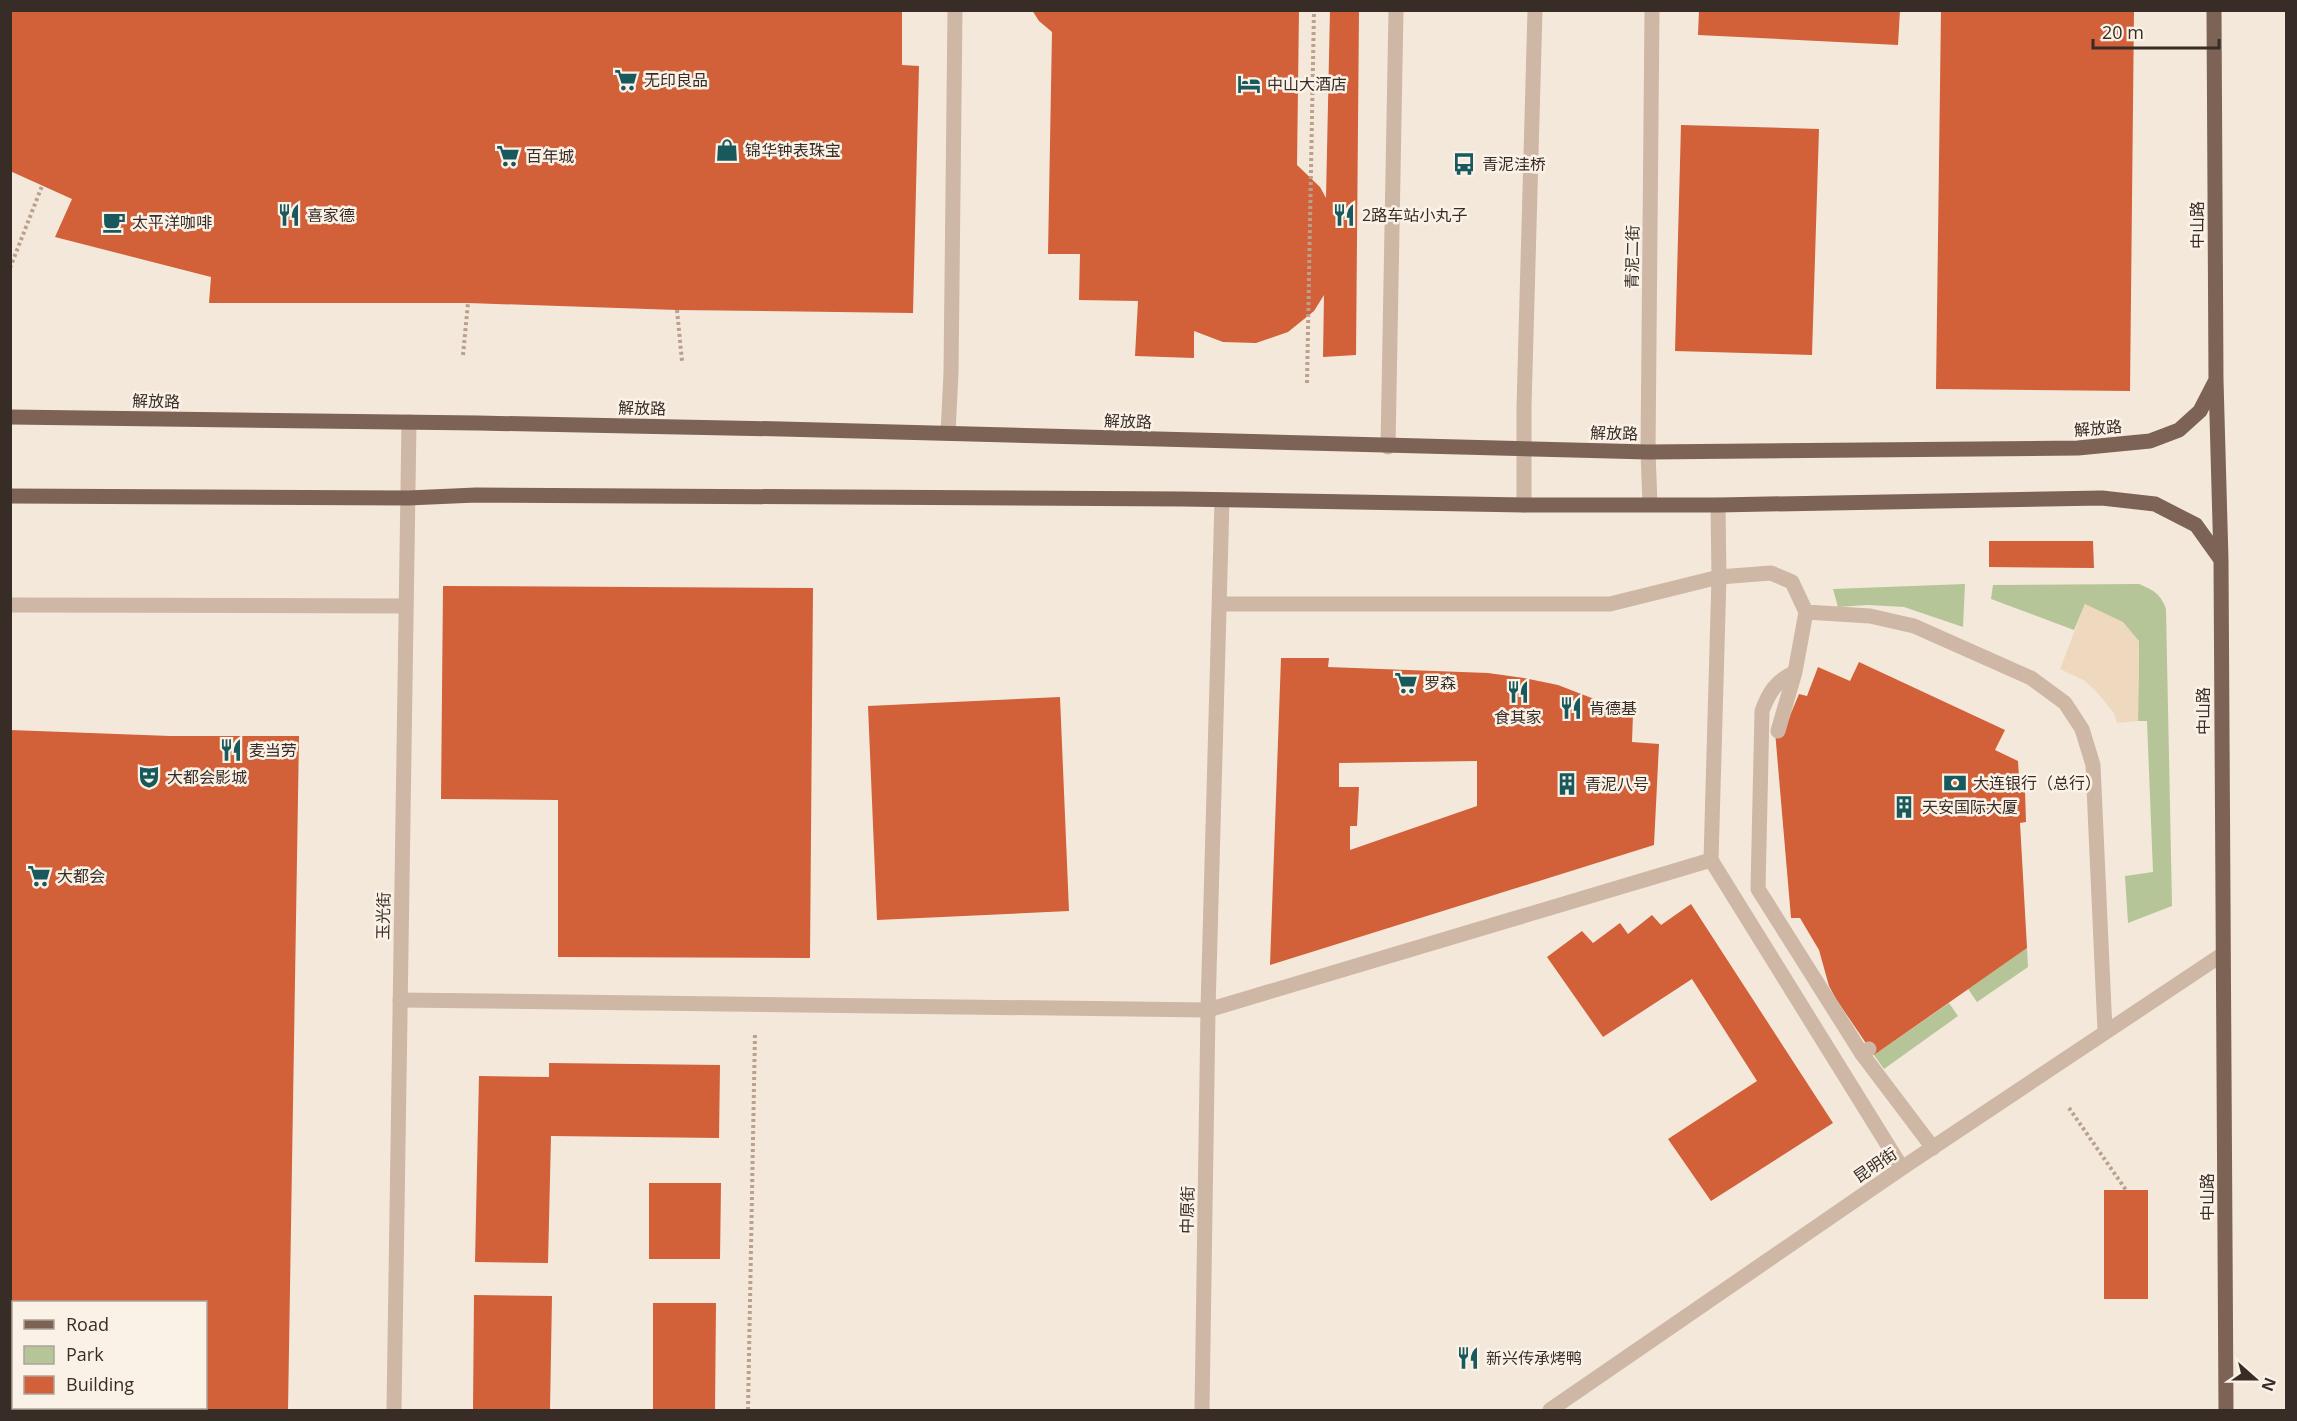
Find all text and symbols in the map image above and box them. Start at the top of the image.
scale bar [2093,12,2219,50]
text: 20 m [2102,20,2144,44]
supermarket icon: 无印良品 [613,67,639,93]
place label: 无印良品 [644,69,708,91]
hotel icon: 中山大酒店 [1236,71,1262,97]
place label: 中山大酒店 [1267,73,1347,95]
shop icon: 锦华钟表珠宝 [714,137,740,163]
place label: 锦华钟表珠宝 [745,139,841,161]
supermarket icon: 百年城 [495,143,521,169]
place label: 百年城 [526,145,574,167]
bus stop icon: 青泥洼桥 [1451,151,1477,177]
place label: 青泥洼桥 [1482,153,1546,175]
street label: 中山路 [2186,201,2208,249]
restaurant icon: 喜家德 [276,202,302,228]
restaurant icon: 2路车站小丸子 [1331,202,1357,228]
place label: 喜家德 [307,204,355,226]
place label: 2路车站小丸子 [1362,204,1467,226]
cafe icon: 太平洋咖啡 [101,209,127,235]
place label: 太平洋咖啡 [132,211,212,233]
street label: 青泥二街 [1620,225,1644,289]
street label: 解放路 [132,390,180,412]
street label: 解放路 [618,397,666,419]
street label: 解放路 [1104,409,1152,433]
street label: 解放路 [2073,415,2123,441]
street label: 解放路 [1590,422,1638,444]
supermarket icon: 罗森 [1393,670,1419,696]
place label: 罗森 [1424,672,1456,694]
restaurant icon: 食其家 [1505,679,1531,705]
street label: 中山路 [2192,687,2214,735]
restaurant icon: 肯德基 [1558,695,1584,721]
place label: 肯德基 [1589,697,1637,719]
place label: 食其家 [1494,706,1542,728]
restaurant icon: 麦当劳 [218,737,244,763]
place label: 麦当劳 [249,739,297,761]
theatre icon: 大都会影城 [136,764,162,790]
place label: 大都会影城 [167,766,247,788]
bank icon: 大连银行（总行） [1942,770,1968,796]
building icon: 青泥八号 [1554,771,1580,797]
place label: 大连银行（总行） [1973,772,2101,794]
place label: 青泥八号 [1585,773,1649,795]
building icon: 天安国际大厦 [1891,794,1917,820]
place label: 天安国际大厦 [1922,796,2018,818]
supermarket icon: 大都会 [26,863,52,889]
place label: 大都会 [57,865,105,887]
street label: 玉光街 [372,892,394,940]
street label: 昆明街 [1849,1142,1901,1188]
street label: 中山路 [2196,1173,2218,1221]
street label: 中原街 [1176,1186,1198,1234]
legend [12,1301,207,1409]
text: Road [66,1312,109,1336]
text: Park [66,1342,104,1366]
restaurant icon: 新兴传承烤鸭 [1455,1345,1481,1371]
place label: 新兴传承烤鸭 [1486,1347,1582,1369]
north arrow [2225,1349,2285,1409]
text: Building [66,1372,134,1396]
text: N [2256,1374,2282,1394]

